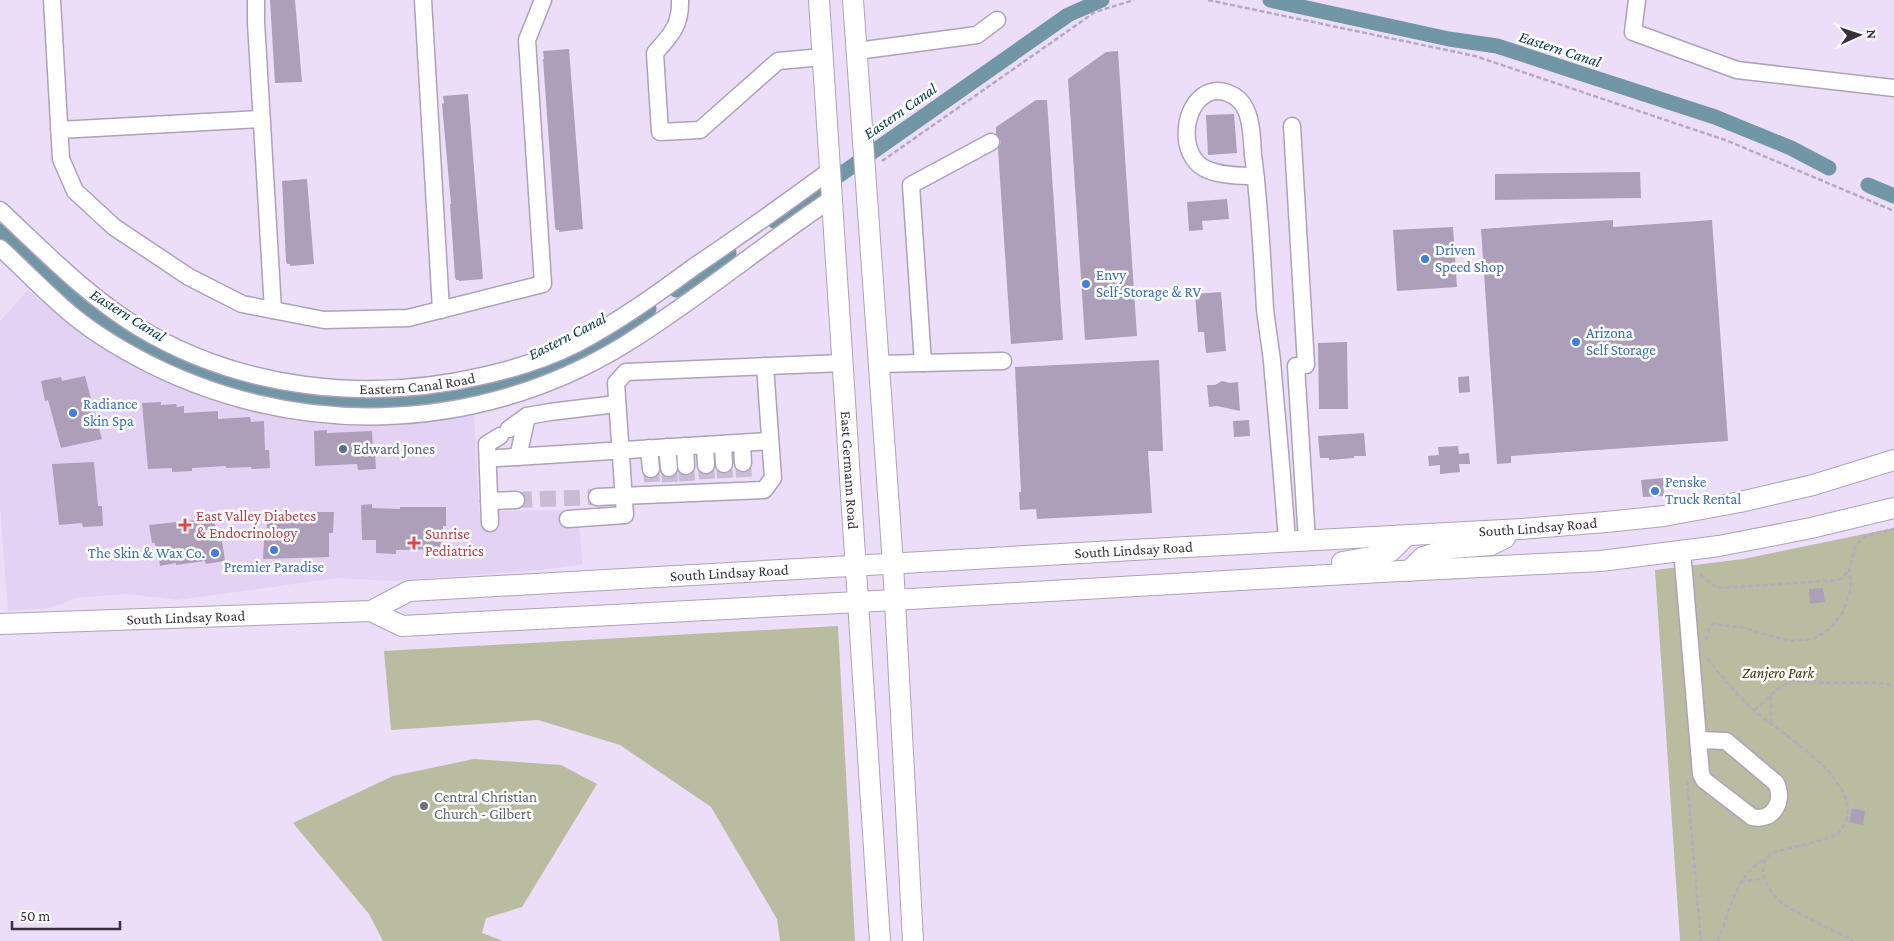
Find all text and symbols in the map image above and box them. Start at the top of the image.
north arrow [1834,10,1884,60]
water label: Eastern Canal [1517,28,1604,71]
text: N [1864,29,1880,40]
water label: Eastern Canal [860,79,941,142]
place label: Driven Speed Shop [1435,242,1504,276]
marker: Driven Speed Shop [1419,253,1431,265]
place label: Envy Self-Storage & RV [1096,267,1202,301]
marker: Envy Self-Storage & RV [1080,278,1092,290]
water label: Eastern Canal [87,285,169,345]
water label: Eastern Canal [525,309,610,363]
place label: Arizona Self Storage [1586,325,1656,359]
marker: Arizona Self Storage [1570,336,1582,348]
street label: Eastern Canal Road [359,370,477,397]
place label: Radiance Skin Spa [83,396,138,430]
marker: Radiance Skin Spa [67,407,79,419]
street label: East Germann Road [838,410,861,530]
place label: Edward Jones [353,441,435,458]
marker: Edward Jones [337,443,349,455]
place label: Penske Truck Rental [1665,474,1741,507]
marker: Penske Truck Rental [1649,485,1661,497]
place label: East Valley Diabetes & Endocrinology [196,508,316,542]
street label: South Lindsay Road [1478,515,1598,539]
marker: East Valley Diabetes & Endocrinology [178,518,192,532]
place label: Sunrise Pediatrics [425,526,484,559]
marker: Sunrise Pediatrics [407,536,421,550]
street label: South Lindsay Road [1074,539,1193,561]
marker: Premier Paradise [268,544,280,556]
place label: The Skin & Wax Co. [88,545,205,561]
marker: The Skin & Wax Co. [209,547,221,559]
place label: Premier Paradise [224,559,325,575]
street label: South Lindsay Road [670,562,789,584]
street label: South Lindsay Road [126,607,246,628]
park label: Zanjero Park [1742,665,1815,682]
place label: Central Christian Church - Gilbert [434,789,537,822]
marker: Central Christian Church - Gilbert [418,800,430,812]
scale bar [12,898,120,930]
text: 50 m [20,908,50,924]

